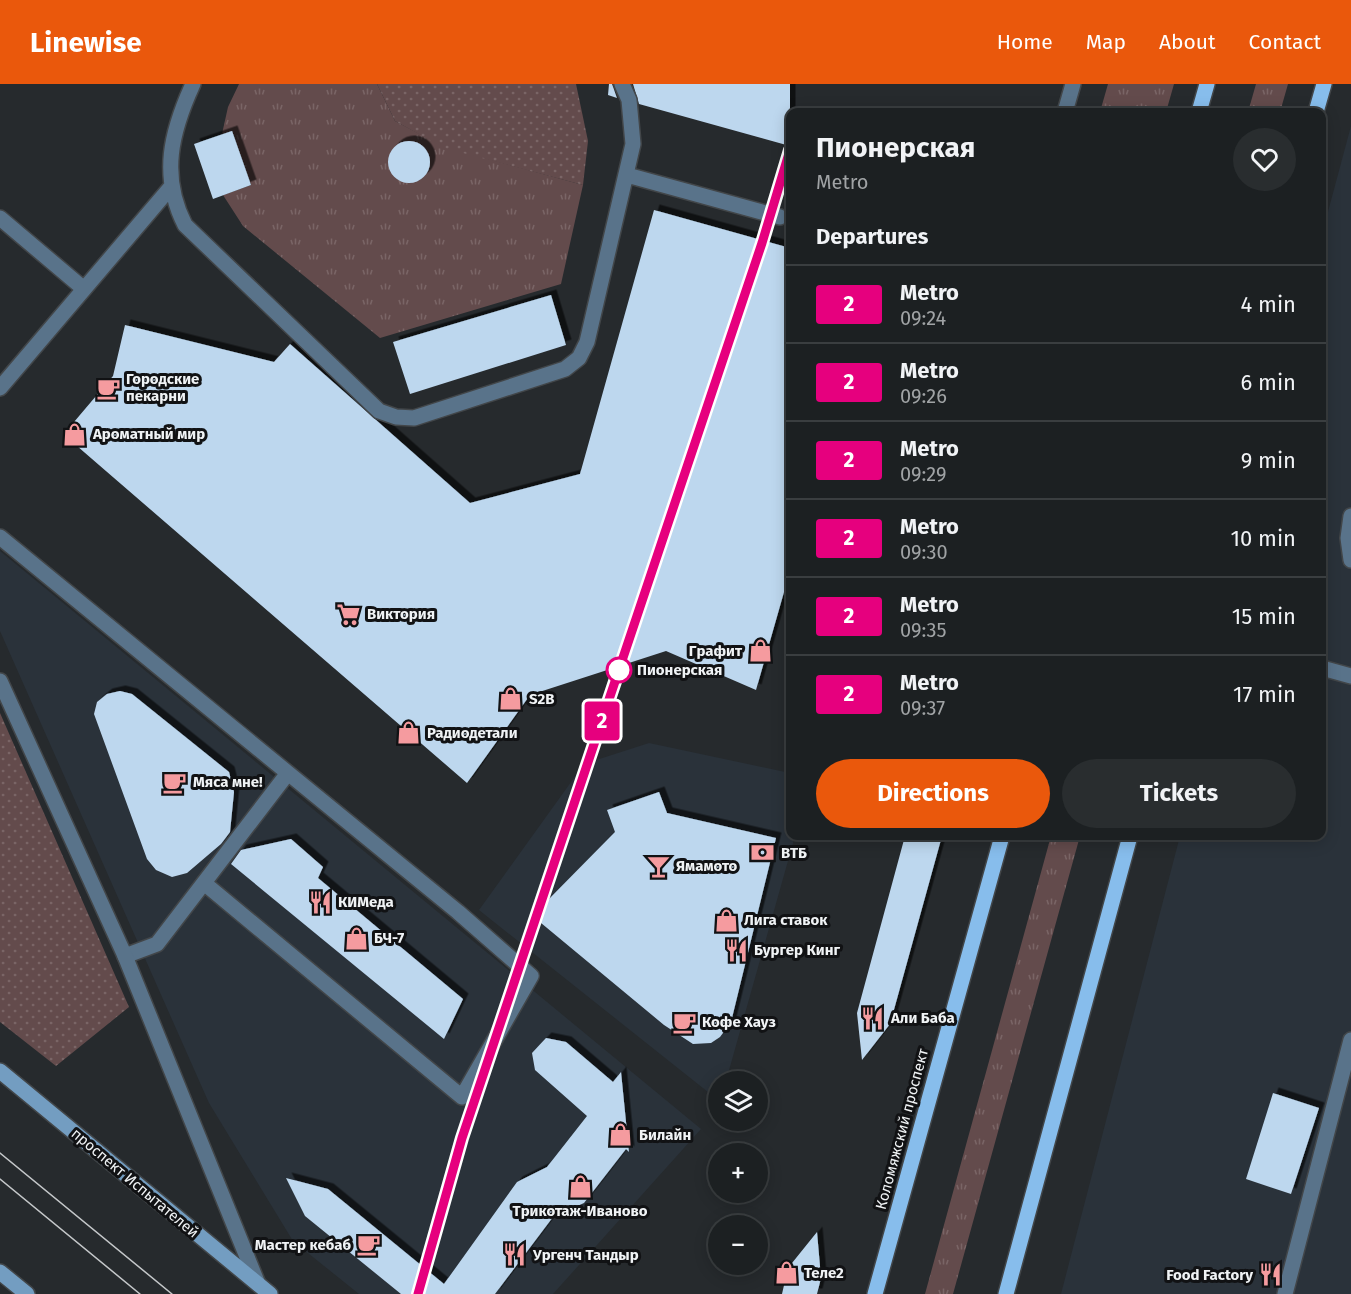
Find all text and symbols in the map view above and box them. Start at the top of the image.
text: Linewise [30,26,142,59]
text: Home [997,29,1053,55]
text: Map [1086,29,1126,55]
text: About [1159,29,1216,55]
text: Contact [1249,29,1321,55]
button: heart [1233,128,1296,191]
text: Пионерская [816,131,975,164]
text: Metro [816,170,868,194]
text: Departures [816,223,928,250]
text: Metro [900,279,959,306]
text: 2 [844,291,854,317]
text: 4 min [1241,291,1296,318]
text: 09:24 [900,306,946,330]
text: Metro [900,357,959,384]
text: 2 [844,369,854,395]
text: 6 min [1240,369,1296,396]
place label: Городские пекарни [126,370,199,405]
cafe icon: Городские пекарни [95,375,121,401]
text: 09:26 [900,384,947,408]
shop icon: Ароматный мир [62,421,88,447]
place label: Ароматный мир [92,425,205,443]
text: Metro [900,435,959,462]
text: 2 [844,447,854,473]
text: 9 min [1241,447,1296,474]
text: 09:29 [900,462,946,486]
text: Metro [900,513,959,540]
text: 2 [844,525,854,551]
text: 10 min [1230,525,1296,552]
text: 09:30 [900,540,948,564]
text: Metro [900,591,959,618]
supermarket icon: Виктория [336,601,362,627]
text: 2 [844,603,854,629]
text: 15 min [1232,603,1296,630]
place label: Виктория [367,605,435,623]
text: 09:35 [900,618,946,642]
shop icon: Графит [747,638,773,664]
place label: Графит [689,642,743,660]
marker: Пионерская [606,657,632,683]
place label: Пионерская [637,661,722,679]
text: Metro [900,669,959,696]
text: 2 [844,681,854,707]
text: 17 min [1233,681,1296,708]
shop icon: S2B [498,686,524,712]
place label: S2B [529,690,554,708]
text: 09:37 [900,696,945,720]
line badge: 2 [582,702,622,740]
text: 2 [597,708,607,734]
shop icon: Радиодетали [396,720,422,746]
place label: Радиодетали [427,724,518,742]
button: Directions [816,759,1050,828]
button: Tickets [1062,759,1296,828]
cafe icon: Мяса мне! [162,769,188,795]
place label: Мяса мне! [193,773,263,791]
bank icon: ВТБ [750,840,776,866]
place label: ВТБ [781,844,807,862]
bar icon: Ямамото [645,853,671,879]
place label: Ямамото [676,857,738,875]
restaurant icon: КИМеда [307,889,333,915]
place label: КИМеда [338,893,394,911]
shop icon: Лига ставок [713,907,739,933]
place label: Лига ставок [744,911,828,929]
shop icon: БЧ-7 [343,925,369,951]
place label: БЧ-7 [374,929,404,947]
restaurant icon: Бургер Кинг [723,937,749,963]
place label: Бургер Кинг [754,941,840,959]
restaurant icon: Али Баба [860,1005,886,1031]
cafe icon: Кофе Хауз [671,1009,697,1035]
place label: Али Баба [890,1009,955,1027]
place label: Кофе Хауз [702,1013,776,1031]
street label: Коломяжский проспект [872,1046,932,1211]
map controls [708,1071,768,1275]
button: layers [708,1071,768,1131]
shop icon: Билайн [608,1122,634,1148]
street label: проспект Испытателей [68,1124,202,1242]
place label: Билайн [639,1126,691,1144]
button: + [708,1143,768,1203]
shop icon: Трикотаж-Иваново [567,1174,593,1200]
place label: Трикотаж-Иваново [513,1202,648,1220]
button: − [708,1215,768,1275]
cafe icon: Мастер кебаб [356,1232,382,1258]
place label: Мастер кебаб [255,1236,351,1254]
restaurant icon: Ургенч Тандыр [502,1242,528,1268]
place label: Ургенч Тандыр [532,1246,639,1264]
shop icon: Теле2 [773,1260,799,1286]
restaurant icon: Food Factory [1258,1262,1284,1288]
place label: Теле2 [804,1264,844,1282]
place label: Food Factory [1166,1266,1253,1284]

